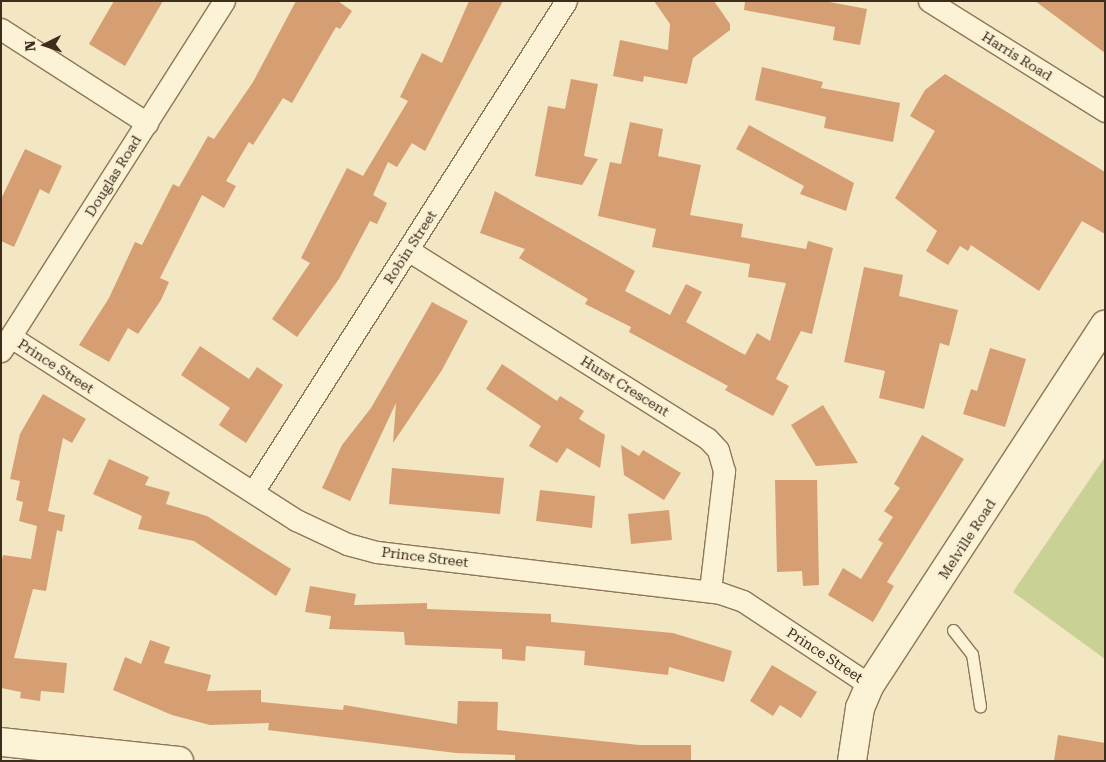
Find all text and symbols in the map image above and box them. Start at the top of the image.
north arrow [20,20,70,70]
street label: Harris Road [979,28,1055,84]
text: N [22,40,38,52]
street label: Douglas Road [81,132,145,220]
street label: Robin Street [380,207,440,287]
street label: Prince Street [15,335,97,397]
street label: Hurst Crescent [578,352,672,420]
street label: Melville Road [935,496,999,582]
street label: Prince Street [381,543,469,571]
street label: Prince Street [784,624,866,686]

